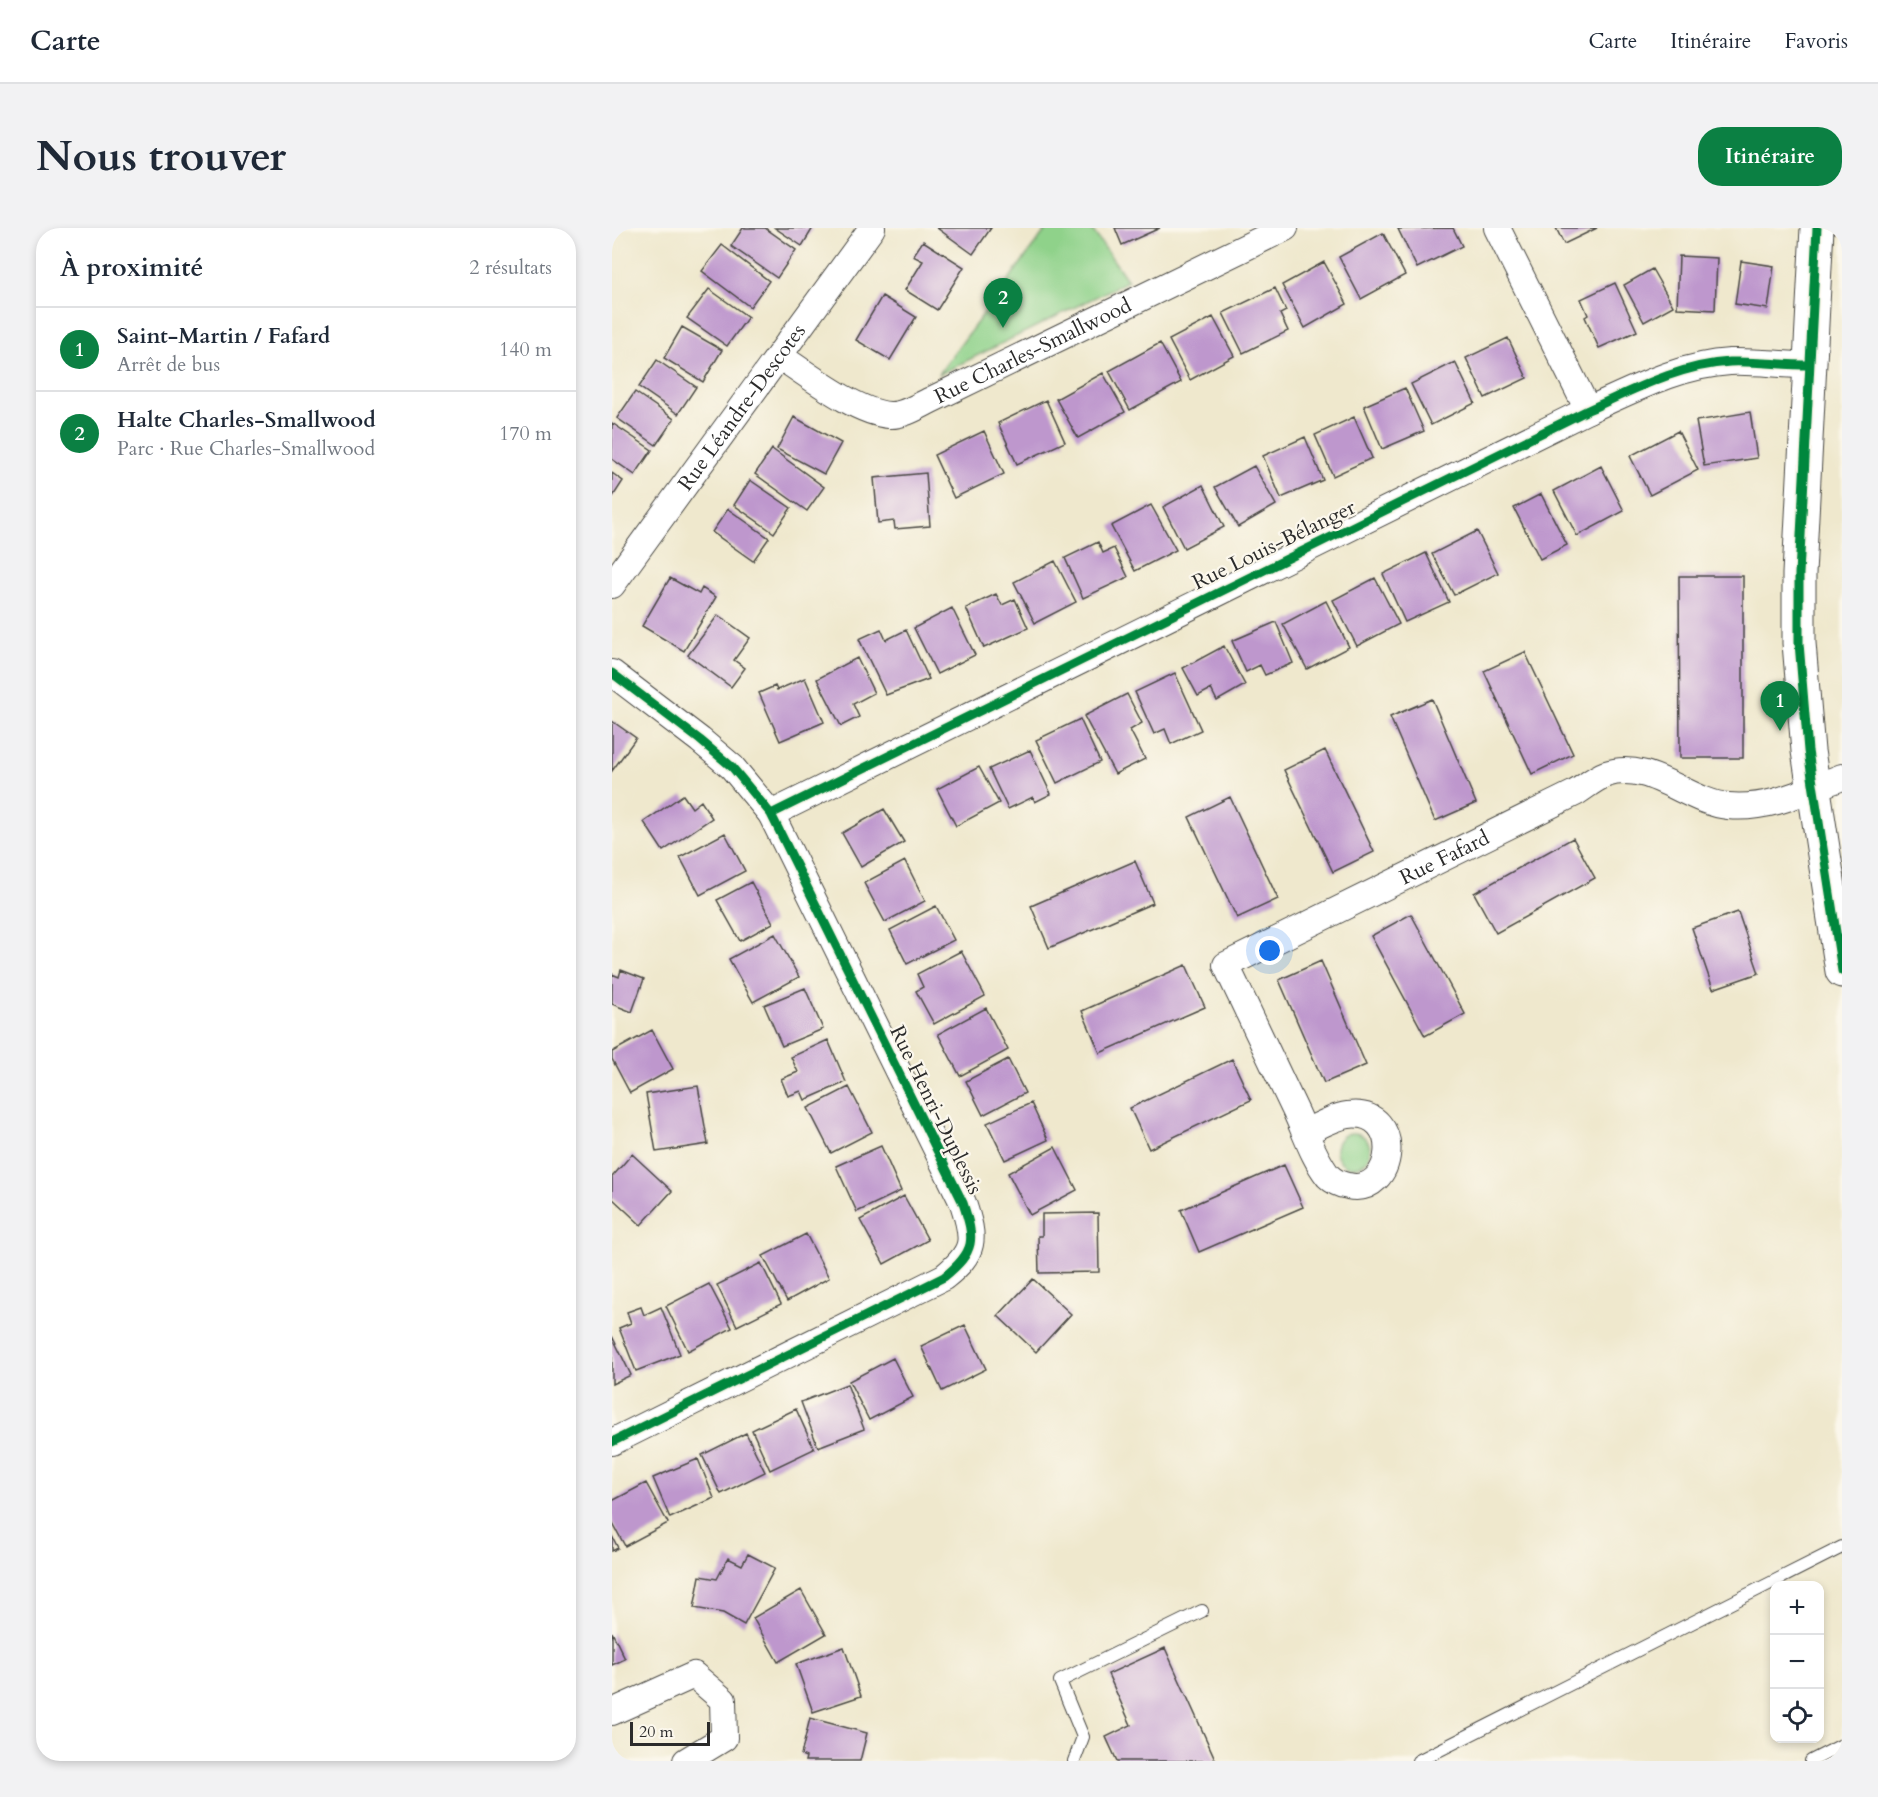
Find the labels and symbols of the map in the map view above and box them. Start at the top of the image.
pin: 2 [984,279,1022,328]
street label: Rue Charles-Smallwood [929,290,1136,411]
street label: Rue Léandre-Descotes [671,318,812,497]
street label: Rue Louis-Bélanger [1188,493,1361,597]
pin: 1 [1760,682,1800,731]
street label: Rue Fafard [1395,823,1494,892]
your location [1255,936,1284,965]
street label: Rue Henri-Duplessis [882,1021,990,1199]
scale bar [630,1719,710,1746]

